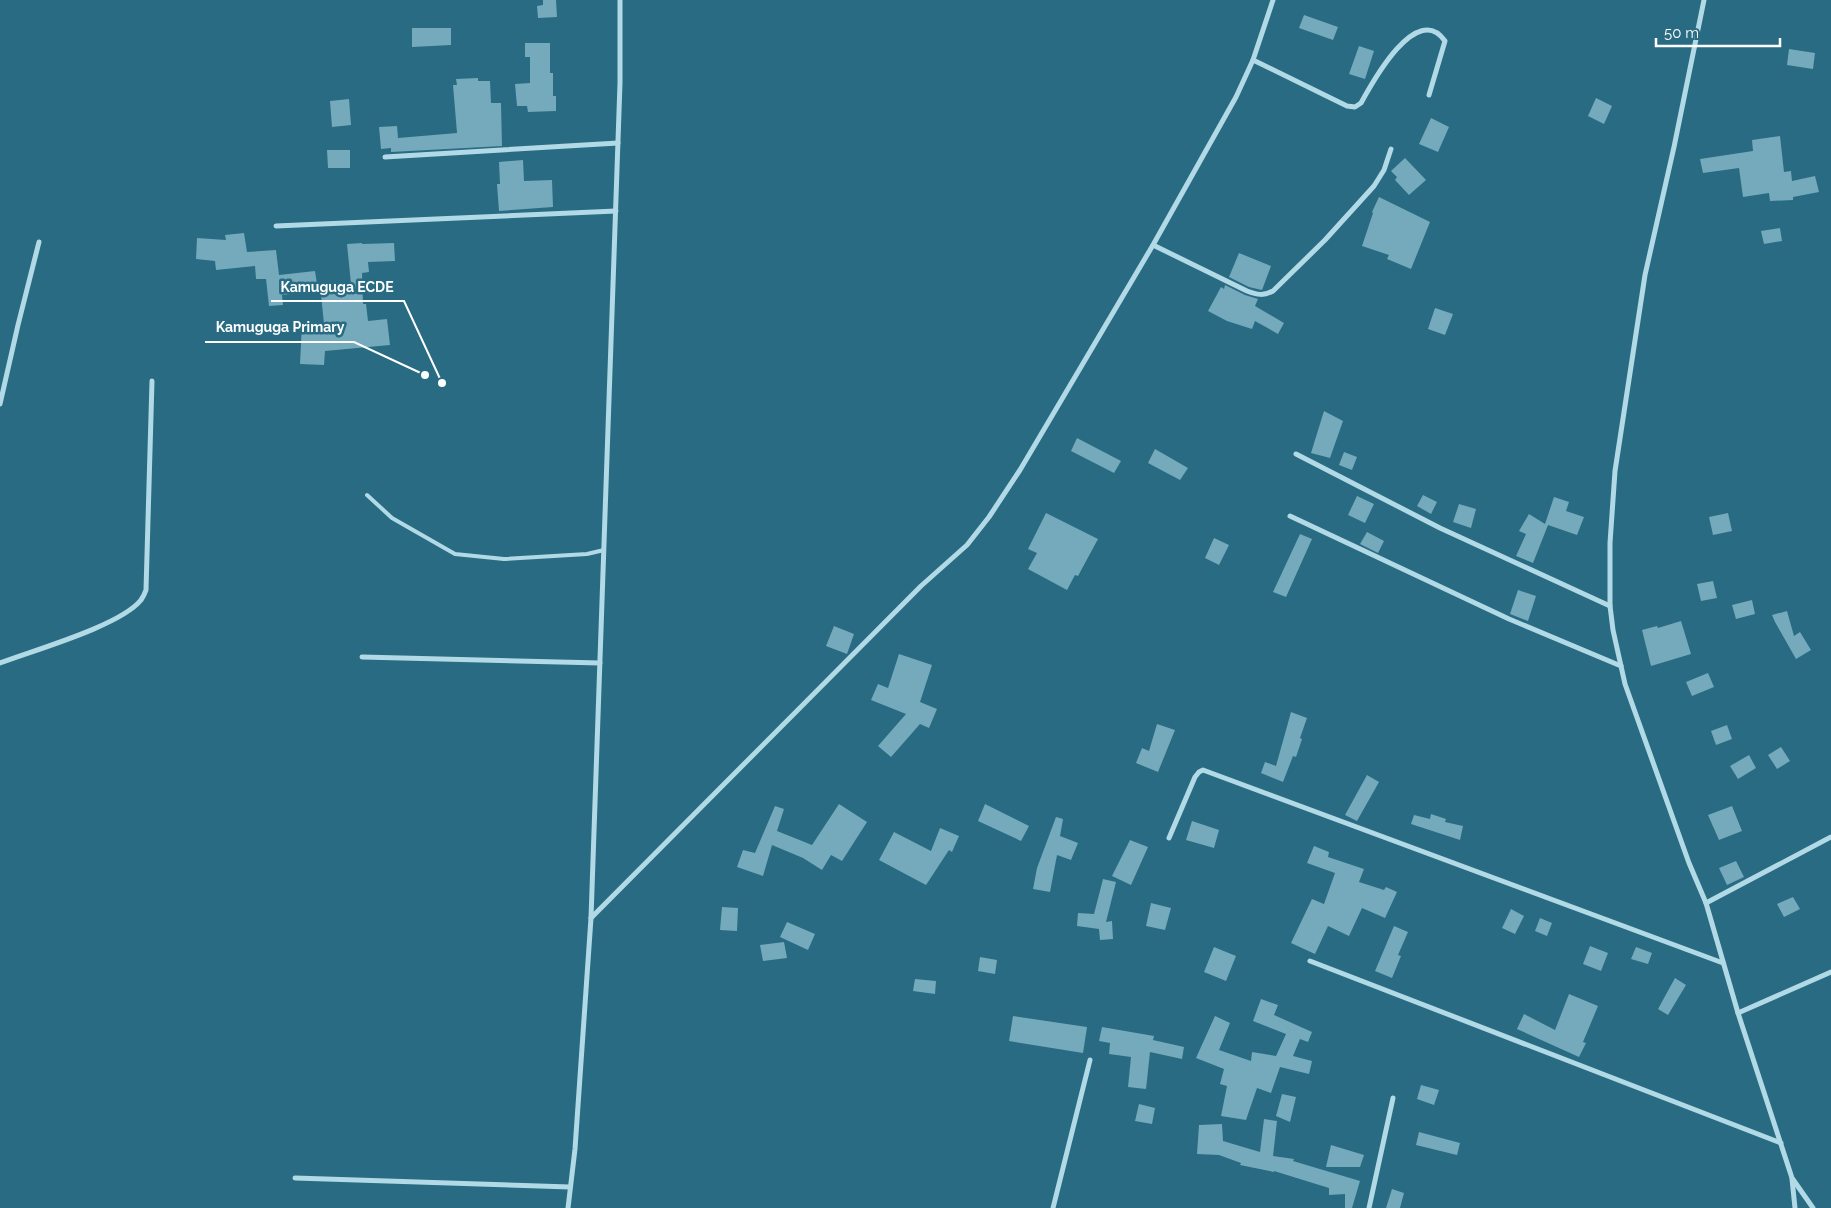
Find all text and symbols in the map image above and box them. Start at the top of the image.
scale bar [1656,15,1780,47]
text: 50 m [1664,24,1699,42]
callout: Kamuguga ECDE [271,272,404,301]
text: Kamuguga ECDE [280,279,394,295]
callout: Kamuguga Primary [205,313,354,342]
text: Kamuguga Primary [216,319,345,335]

